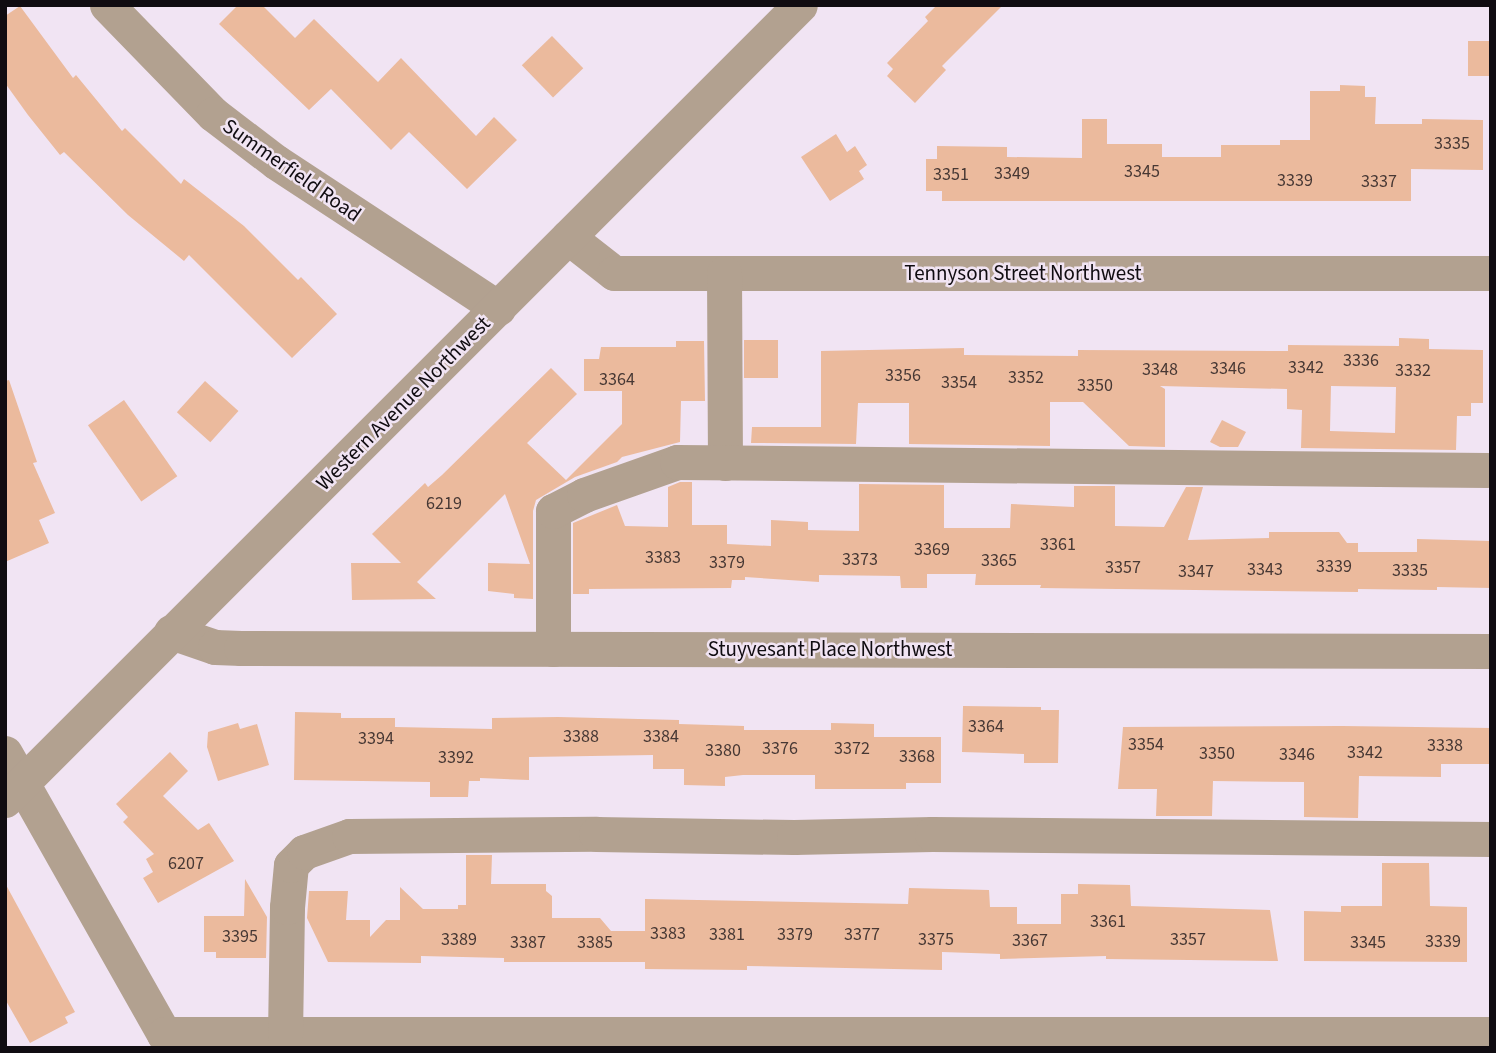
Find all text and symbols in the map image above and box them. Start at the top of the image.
street label: Summerfield Road [218,113,366,227]
house number: 3335 [1434,133,1470,155]
house number: 3345 [1124,161,1160,183]
house number: 3349 [994,163,1030,185]
house number: 3351 [933,164,969,186]
house number: 3339 [1277,170,1313,192]
house number: 3337 [1361,171,1397,193]
street label: Tennyson Street Northwest [904,260,1142,286]
street label: Western Avenue Northwest [311,311,495,495]
house number: 3336 [1343,350,1379,372]
house number: 3342 [1288,357,1324,379]
house number: 3346 [1210,358,1246,380]
house number: 3348 [1142,359,1178,381]
house number: 3332 [1395,360,1431,382]
house number: 3356 [885,365,921,387]
house number: 3352 [1008,367,1044,389]
house number: 3364 [599,369,635,391]
house number: 3354 [941,372,977,394]
house number: 3350 [1077,375,1113,397]
house number: 6219 [426,493,462,515]
house number: 3361 [1040,534,1076,556]
house number: 3369 [914,539,950,561]
house number: 3383 [645,547,681,569]
house number: 3373 [842,549,878,571]
house number: 3365 [981,550,1017,572]
house number: 3379 [709,552,745,574]
house number: 3339 [1316,556,1352,578]
house number: 3357 [1105,557,1141,579]
house number: 3343 [1247,559,1283,581]
house number: 3335 [1392,560,1428,582]
house number: 3347 [1178,561,1214,583]
street label: Stuyvesant Place Northwest [708,636,952,662]
house number: 3364 [968,716,1004,738]
house number: 3388 [563,726,599,748]
house number: 3384 [643,726,679,748]
house number: 3394 [358,728,394,750]
house number: 3354 [1128,734,1164,756]
house number: 3338 [1427,735,1463,757]
house number: 3376 [762,738,798,760]
house number: 3372 [834,738,870,760]
house number: 3380 [705,740,741,762]
house number: 3342 [1347,742,1383,764]
house number: 3350 [1199,743,1235,765]
house number: 3346 [1279,744,1315,766]
house number: 3368 [899,746,935,768]
house number: 3392 [438,747,474,769]
house number: 6207 [168,853,204,875]
house number: 3361 [1090,911,1126,933]
house number: 3383 [650,923,686,945]
house number: 3381 [709,924,745,946]
house number: 3379 [777,924,813,946]
house number: 3377 [844,924,880,946]
house number: 3395 [222,926,258,948]
house number: 3389 [441,929,477,951]
house number: 3375 [918,929,954,951]
house number: 3357 [1170,929,1206,951]
house number: 3367 [1012,930,1048,952]
house number: 3339 [1425,931,1461,953]
house number: 3387 [510,932,546,954]
house number: 3385 [577,932,613,954]
house number: 3345 [1350,932,1386,954]

